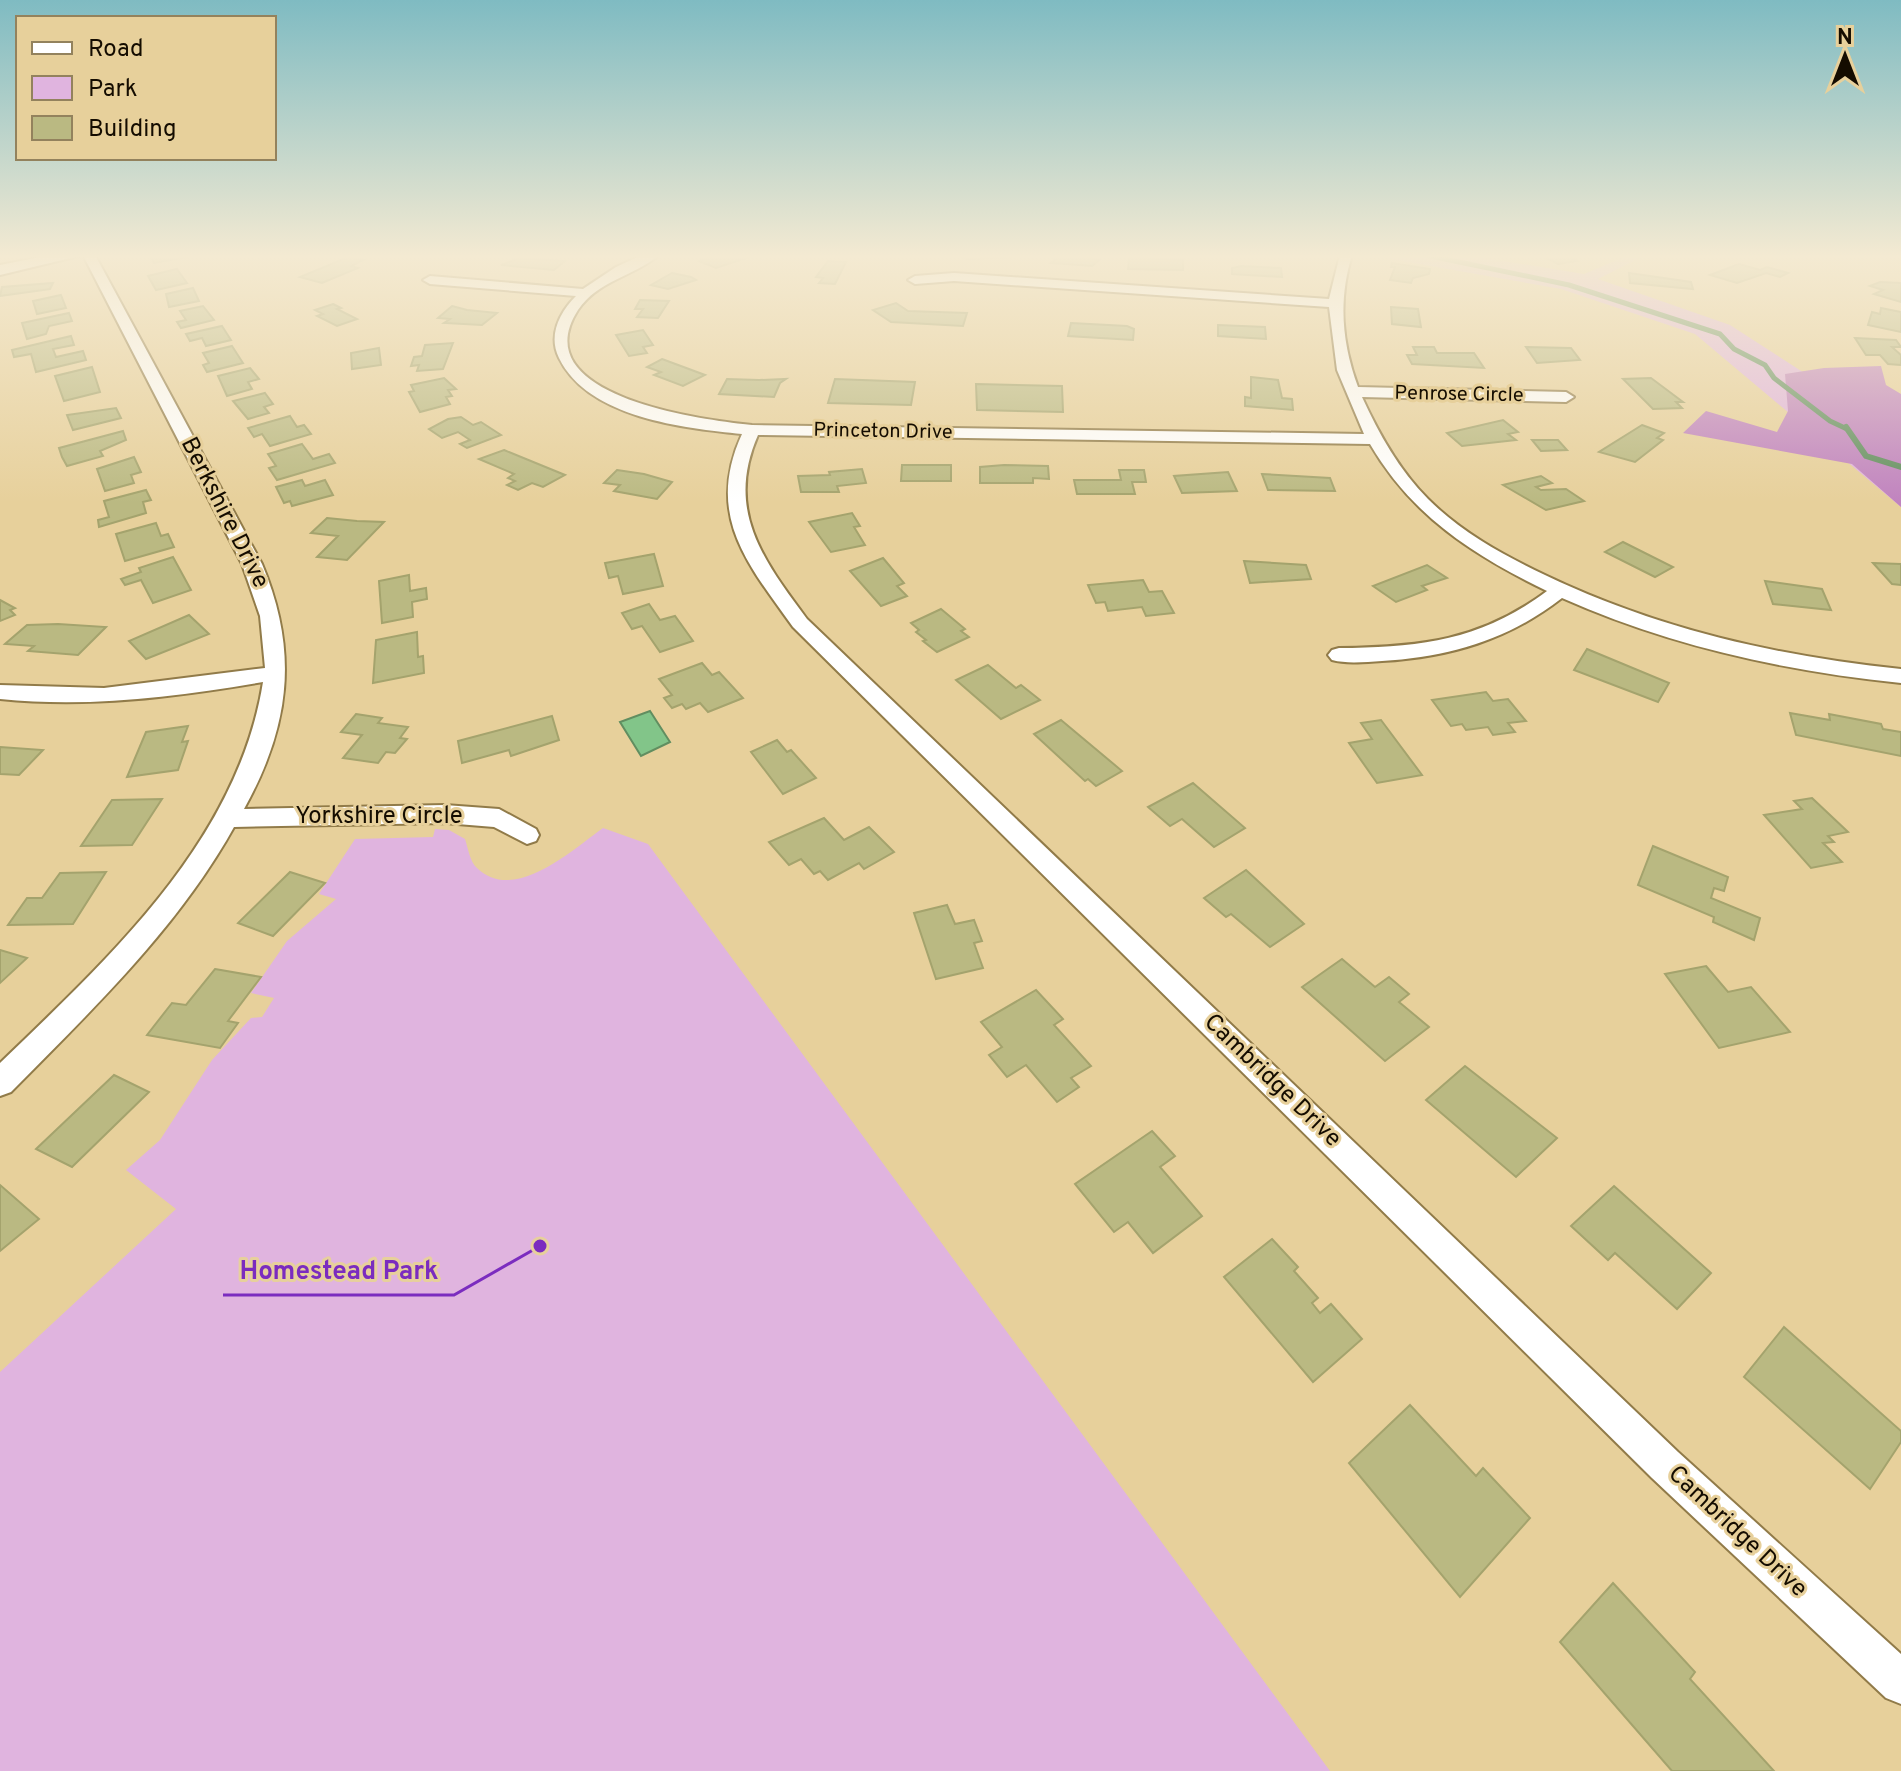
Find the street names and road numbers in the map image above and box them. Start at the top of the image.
street label: Penrose Circle [1394,381,1524,409]
street label: Princeton Drive [813,418,953,446]
street label: Berkshire Drive [173,432,275,594]
street label: Yorkshire Circle [295,802,463,832]
street label: Cambridge Drive [1197,1008,1347,1154]
street label: Cambridge Drive [1661,1460,1813,1604]

